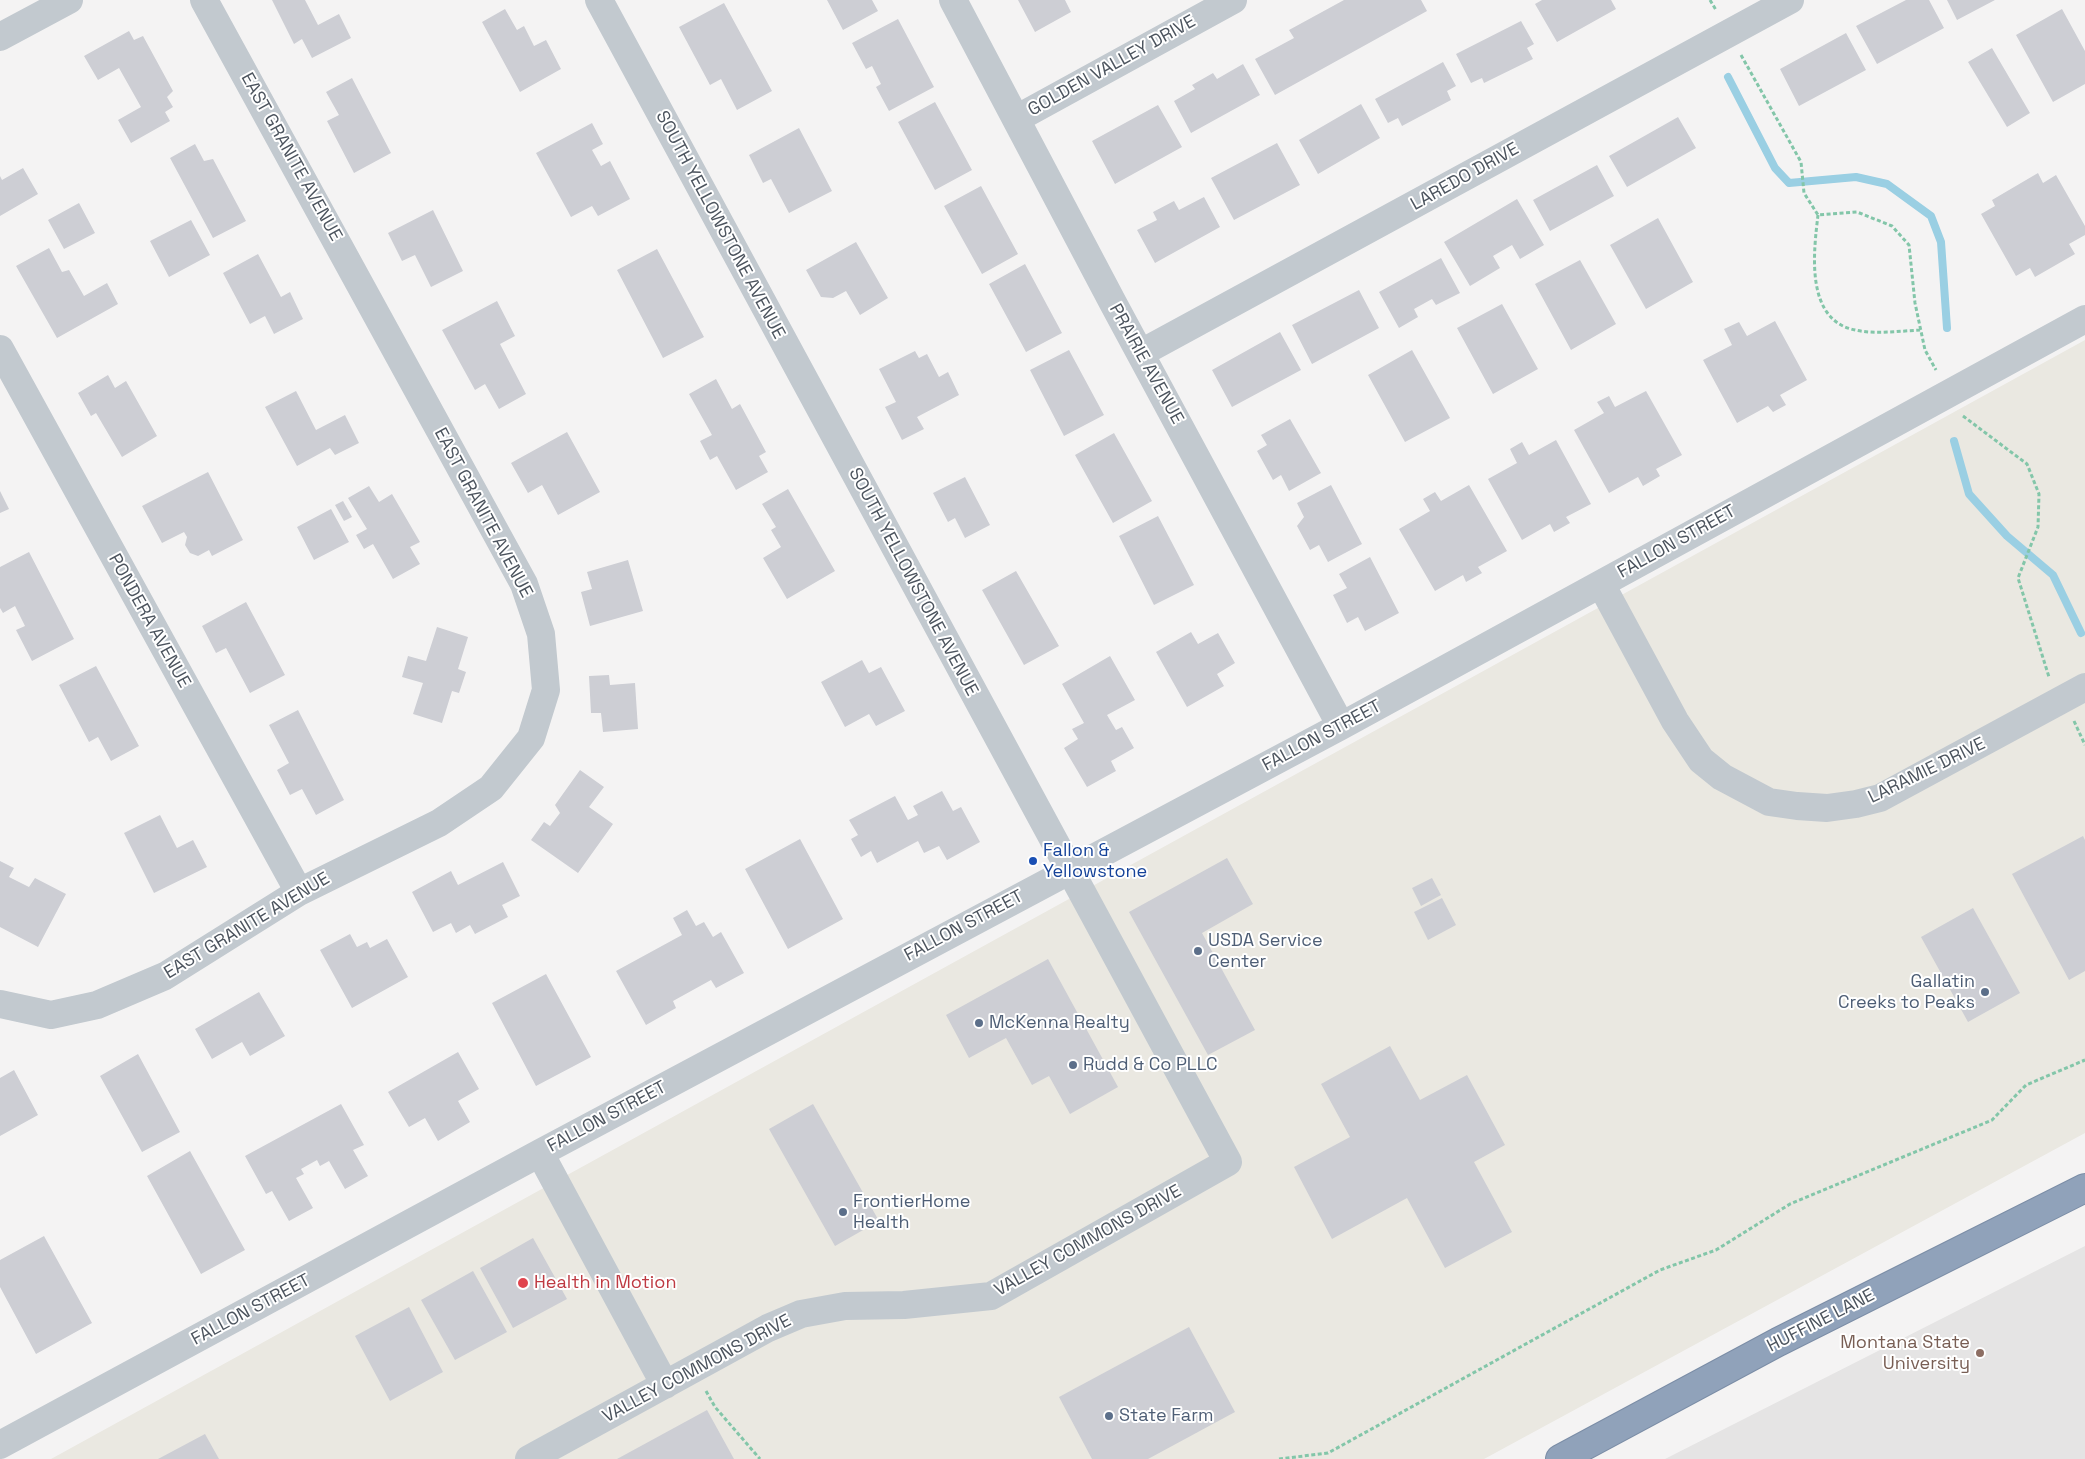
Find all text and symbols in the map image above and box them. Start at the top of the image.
street label: GOLDEN VALLEY DRIVE [1024,11,1200,121]
street label: EAST GRANITE AVENUE [236,69,346,245]
street label: SOUTH YELLOWSTONE AVENUE [651,107,789,343]
street label: LAREDO DRIVE [1407,138,1523,216]
street label: PRAIRIE AVENUE [1104,300,1188,428]
street label: EAST GRANITE AVENUE [429,424,537,602]
street label: SOUTH YELLOWSTONE AVENUE [844,464,982,700]
street label: FALLON STREET [1614,501,1740,583]
street label: PONDERA AVENUE [103,550,195,692]
street label: FALLON STREET [1259,696,1385,776]
street label: LARAMIE DRIVE [1865,733,1989,809]
place label: Fallon & Yellowstone [1043,840,1147,882]
marker: Fallon & Yellowstone [1027,855,1039,867]
street label: EAST GRANITE AVENUE [160,868,334,984]
street label: FALLON STREET [901,886,1027,966]
place label: USDA Service Center [1208,930,1323,972]
marker: USDA Service Center [1192,945,1204,957]
place label: Gallatin Creeks to Peaks [1838,971,1975,1014]
marker: Gallatin Creeks to Peaks [1979,986,1991,998]
place label: McKenna Realty [989,1012,1130,1034]
marker: McKenna Realty [973,1017,985,1029]
place label: Rudd & Co PLLC [1083,1054,1218,1076]
marker: Rudd & Co PLLC [1067,1059,1079,1071]
street label: FALLON STREET [544,1077,670,1157]
street label: VALLEY COMMONS DRIVE [991,1181,1185,1301]
place label: FrontierHome Health [853,1191,970,1234]
marker: FrontierHome Health [837,1206,849,1218]
street label: FALLON STREET [188,1270,314,1350]
place label: Health in Motion [534,1272,676,1294]
marker: Health in Motion [516,1276,530,1290]
street label: HUFFINE LANE [1764,1285,1878,1357]
street label: VALLEY COMMONS DRIVE [599,1310,795,1428]
place label: Montana State University [1840,1332,1970,1375]
marker: Montana State University [1974,1347,1986,1359]
place label: State Farm [1119,1405,1213,1427]
marker: State Farm [1103,1410,1115,1422]

